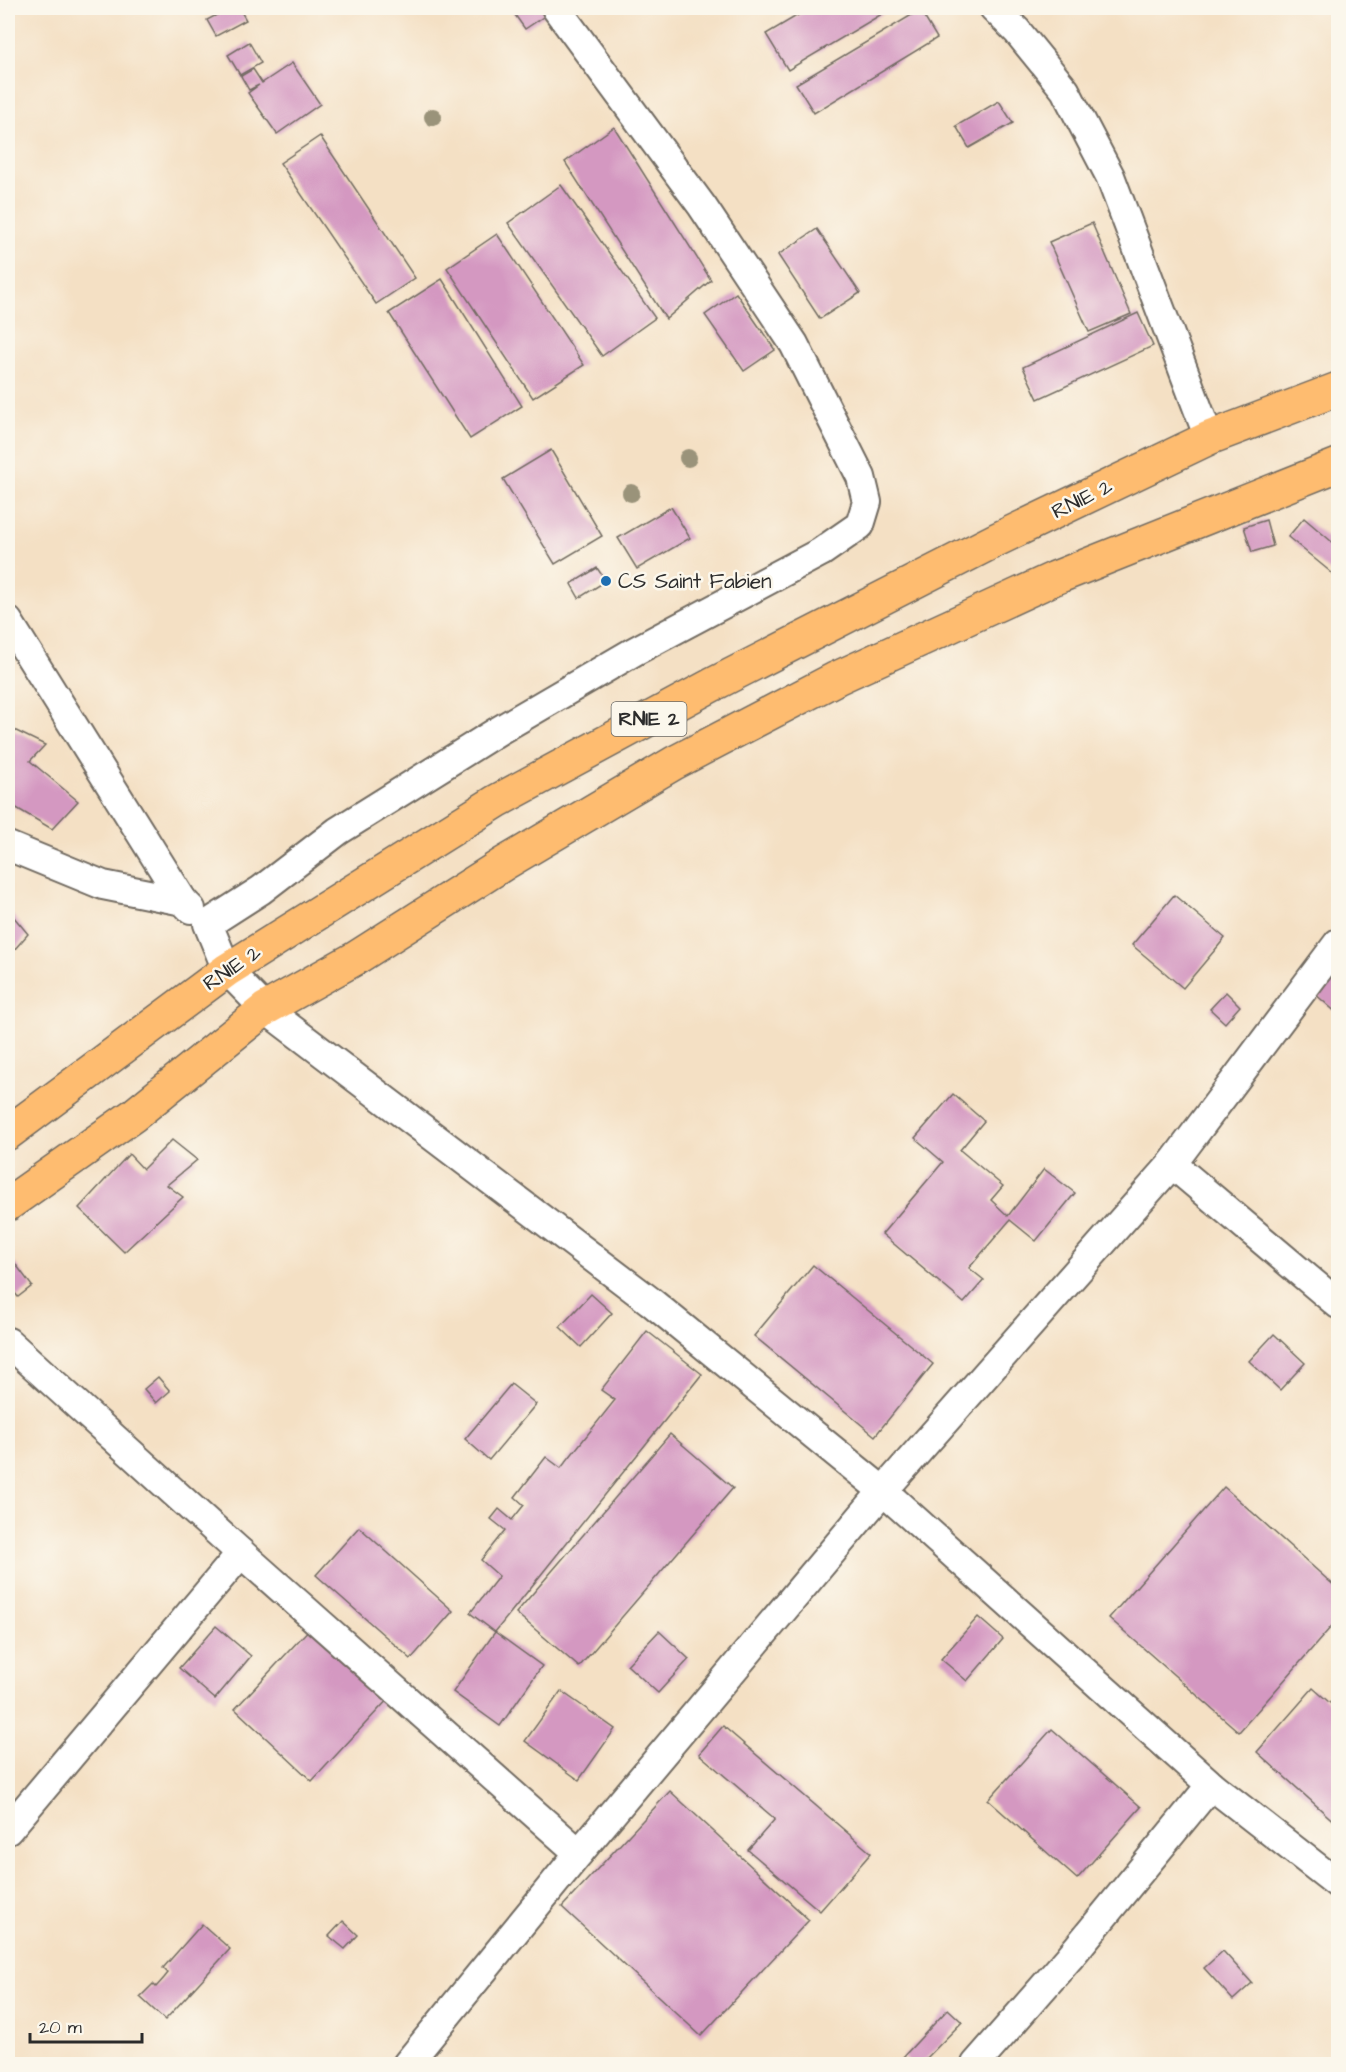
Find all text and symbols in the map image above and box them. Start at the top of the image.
street label: RNIE 2 [1047,472,1117,526]
place label: CS Saint Fabien [618,567,772,596]
marker: CS Saint Fabien [599,574,613,588]
road number: RNIE 2 [612,702,686,736]
street label: RNIE 2 [197,938,267,998]
scale bar [30,2006,142,2044]
text: 20 m [39,2015,82,2040]

